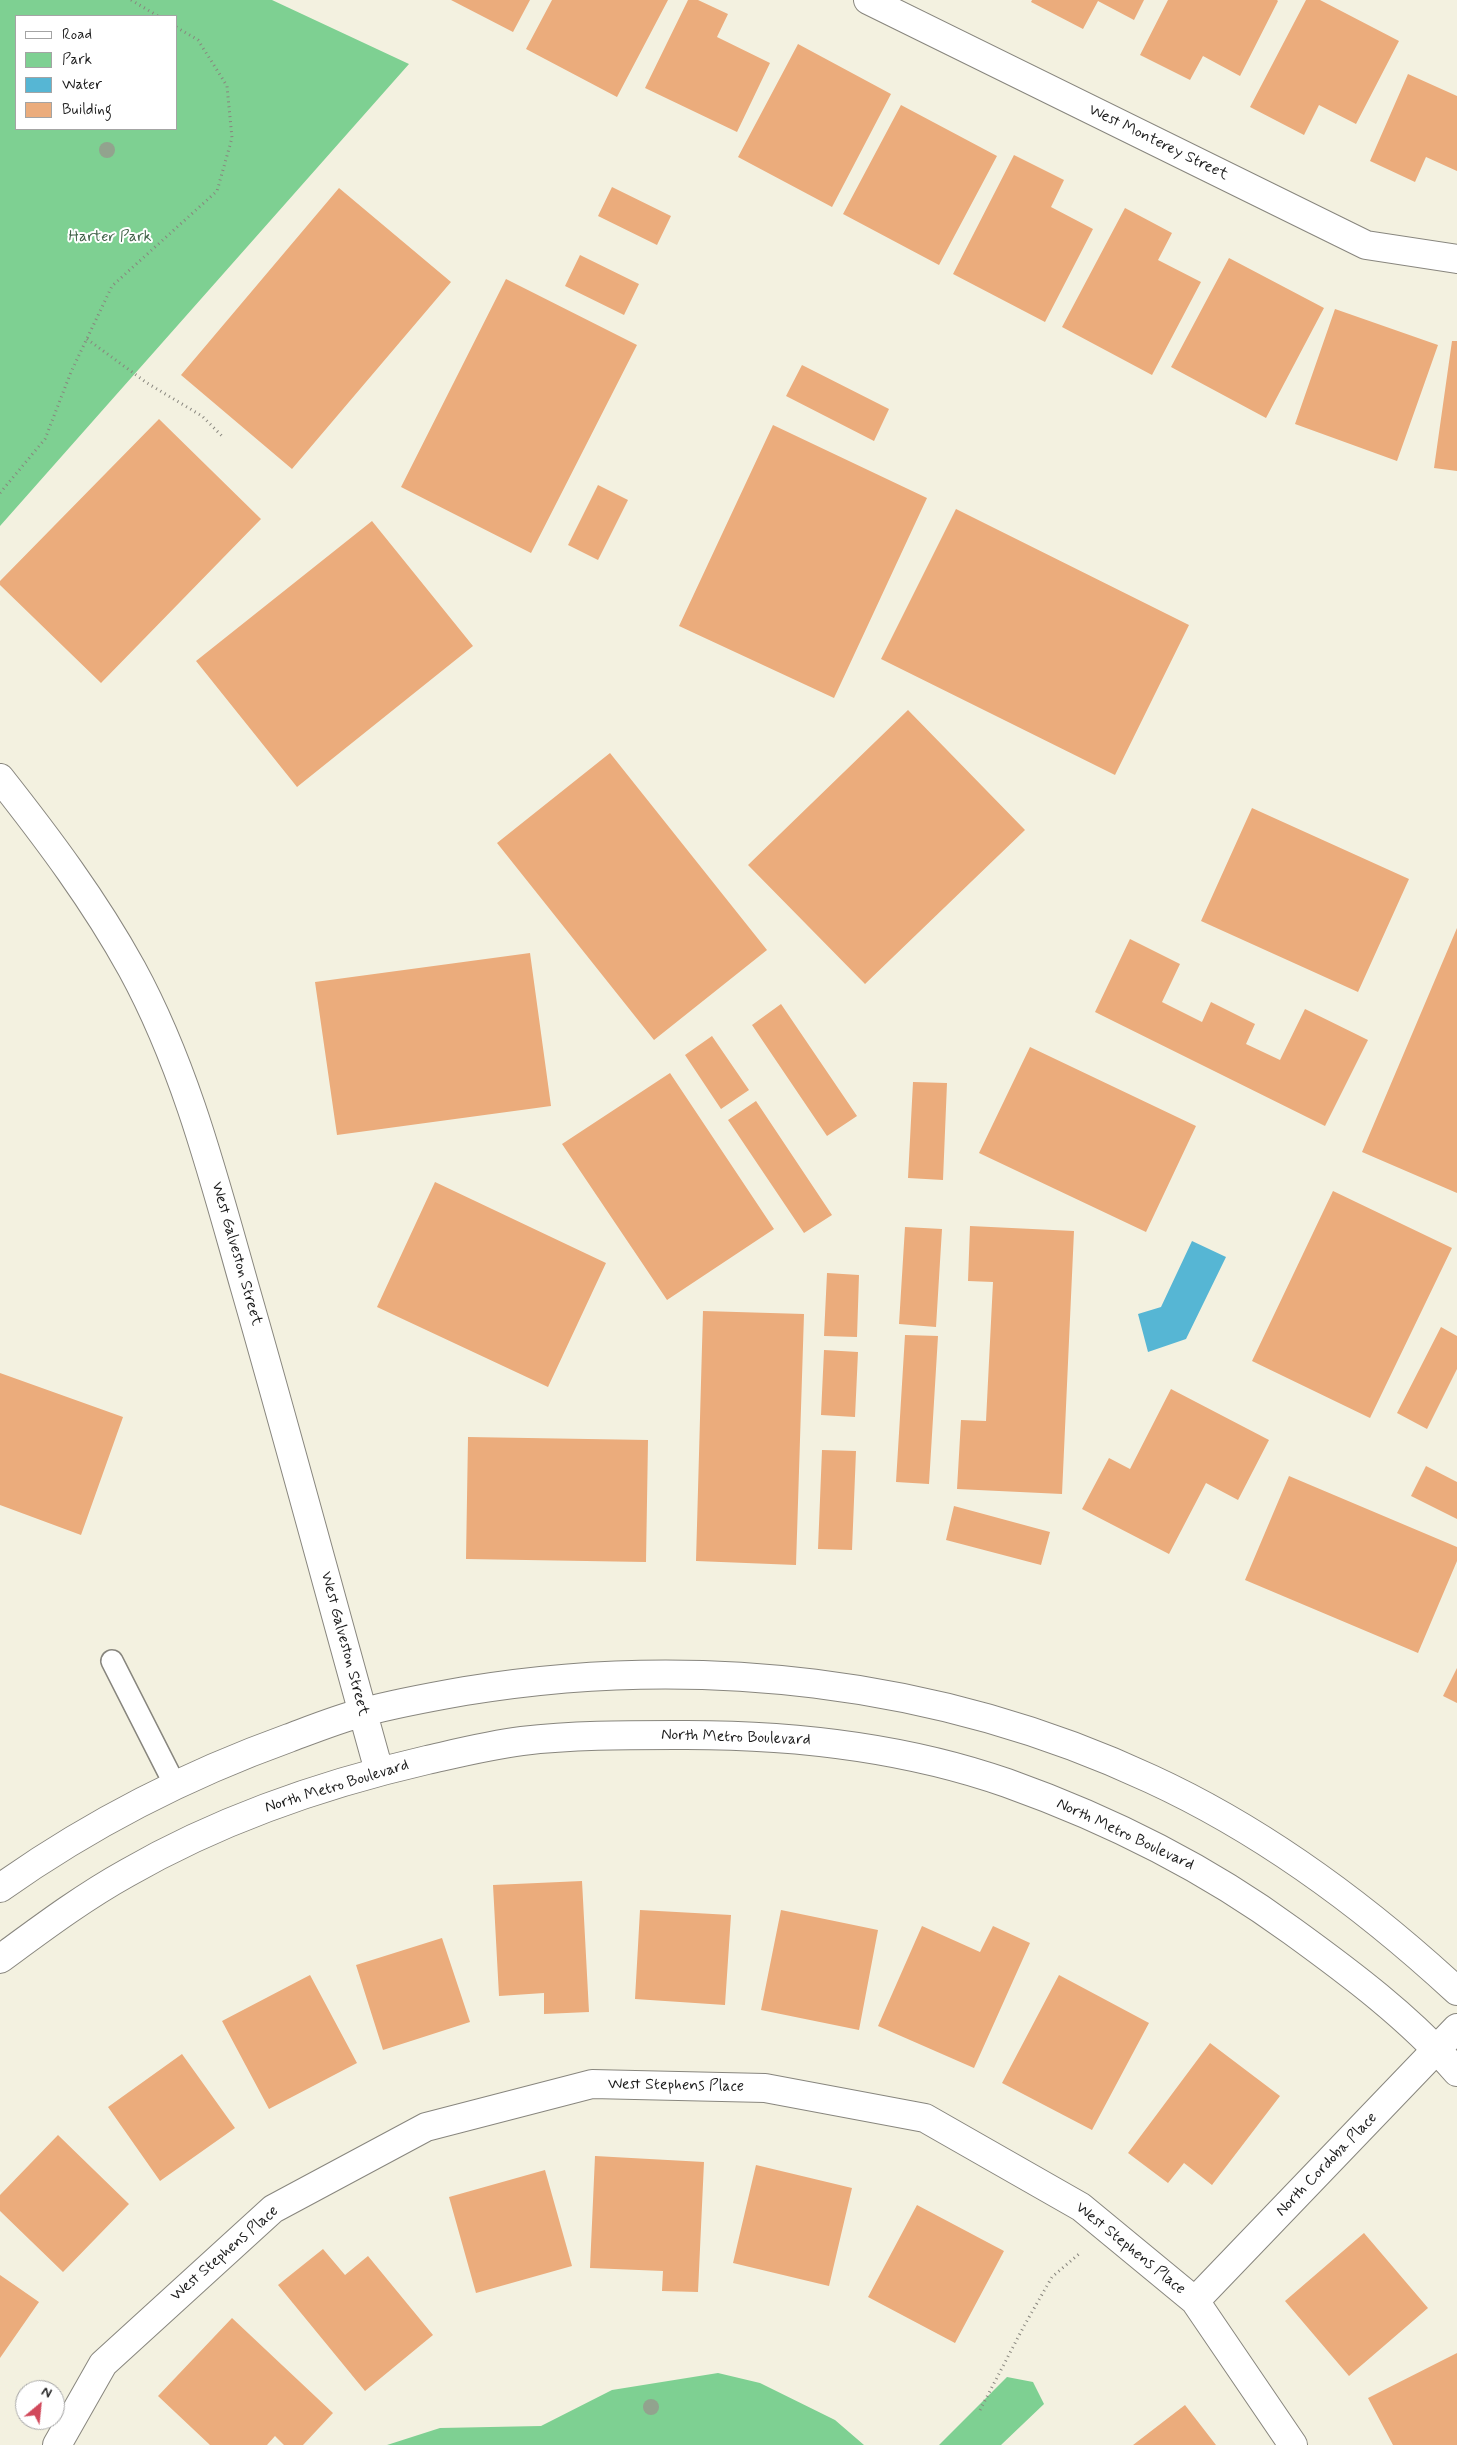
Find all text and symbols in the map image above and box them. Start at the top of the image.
legend [15,15,178,130]
text: Road [62,25,92,45]
text: Park [62,50,92,70]
text: Water [62,75,102,95]
text: Building [62,100,112,120]
street label: West Monterey Street [1085,101,1231,185]
park label: Harter Park [69,228,151,248]
street label: West Galveston Street [206,1180,266,1328]
street label: West Galveston Street [315,1570,373,1718]
street label: North Metro Boulevard [661,1726,811,1750]
street label: North Metro Boulevard [263,1756,411,1818]
street label: North Metro Boulevard [1053,1795,1197,1875]
street label: West Stephens Place [608,2075,744,2097]
street label: North Cordoba Place [1272,2109,1382,2221]
street label: West Stephens Place [1071,2199,1189,2299]
street label: West Stephens Place [167,2202,283,2306]
north arrow [15,2380,65,2430]
text: N [38,2382,55,2403]

